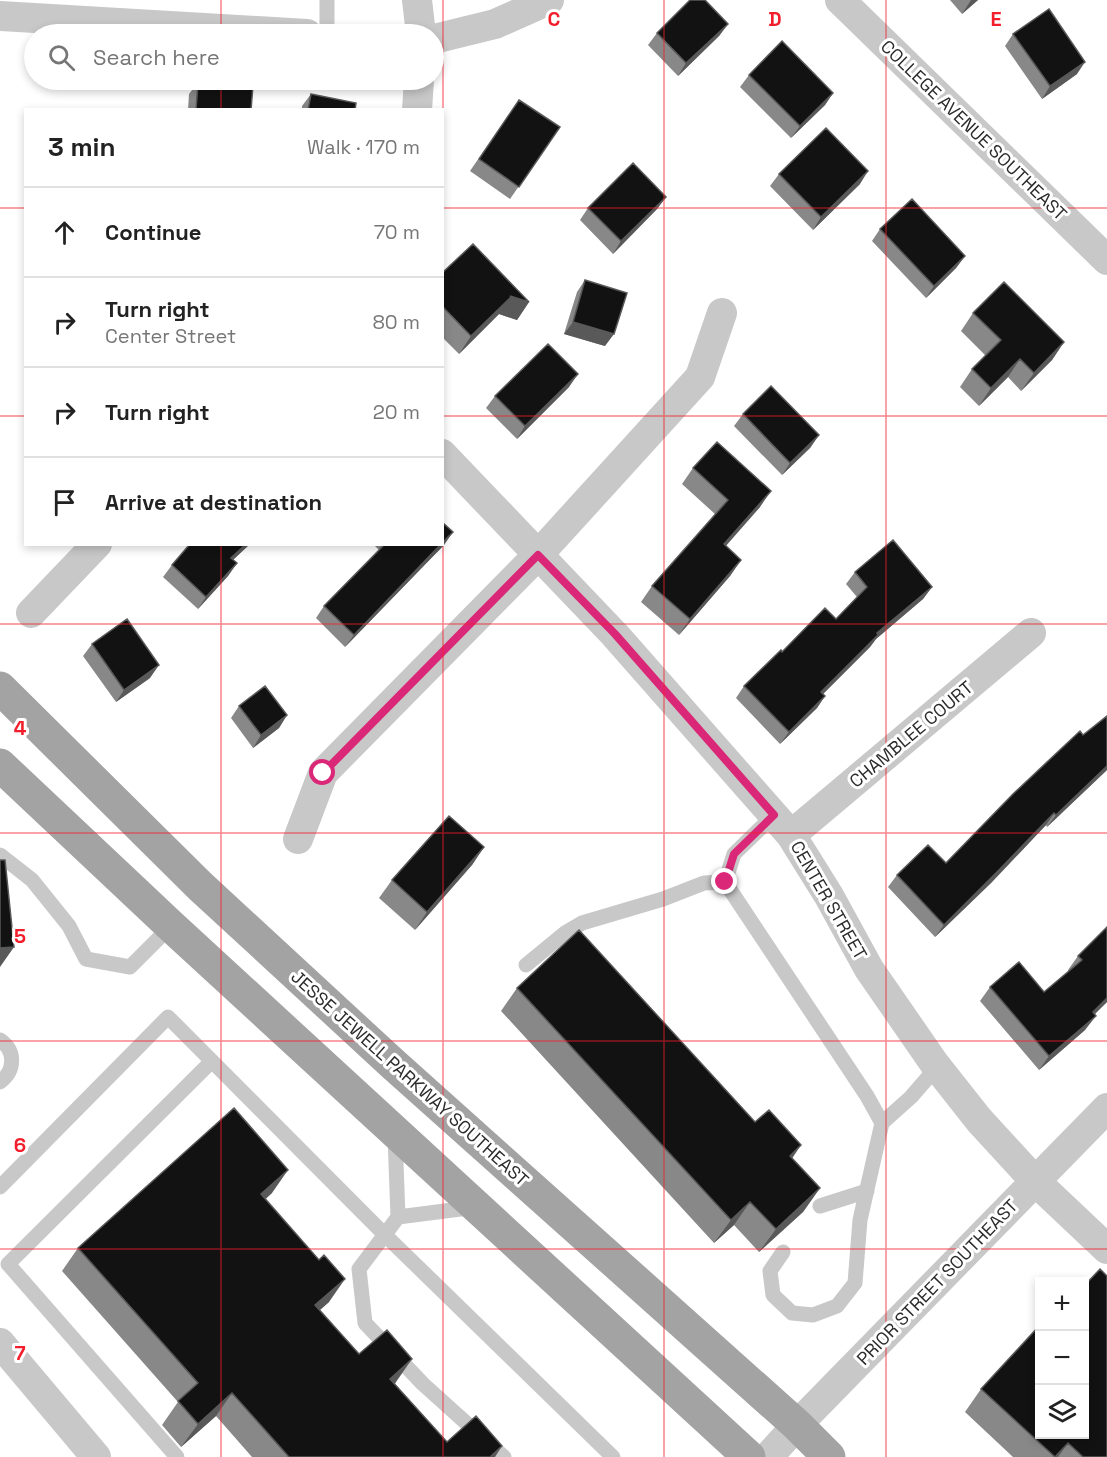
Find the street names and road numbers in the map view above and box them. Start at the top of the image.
street label: COLLEGE AVENUE SOUTHEAST [876,35,1072,225]
street label: CHAMBLEE COURT [845,675,978,792]
street label: CENTER STREET [786,836,873,964]
street label: JESSE JEWELL PARKWAY SOUTHEAST [286,965,534,1191]
street label: PRIOR STREET SOUTHEAST [852,1194,1023,1370]

